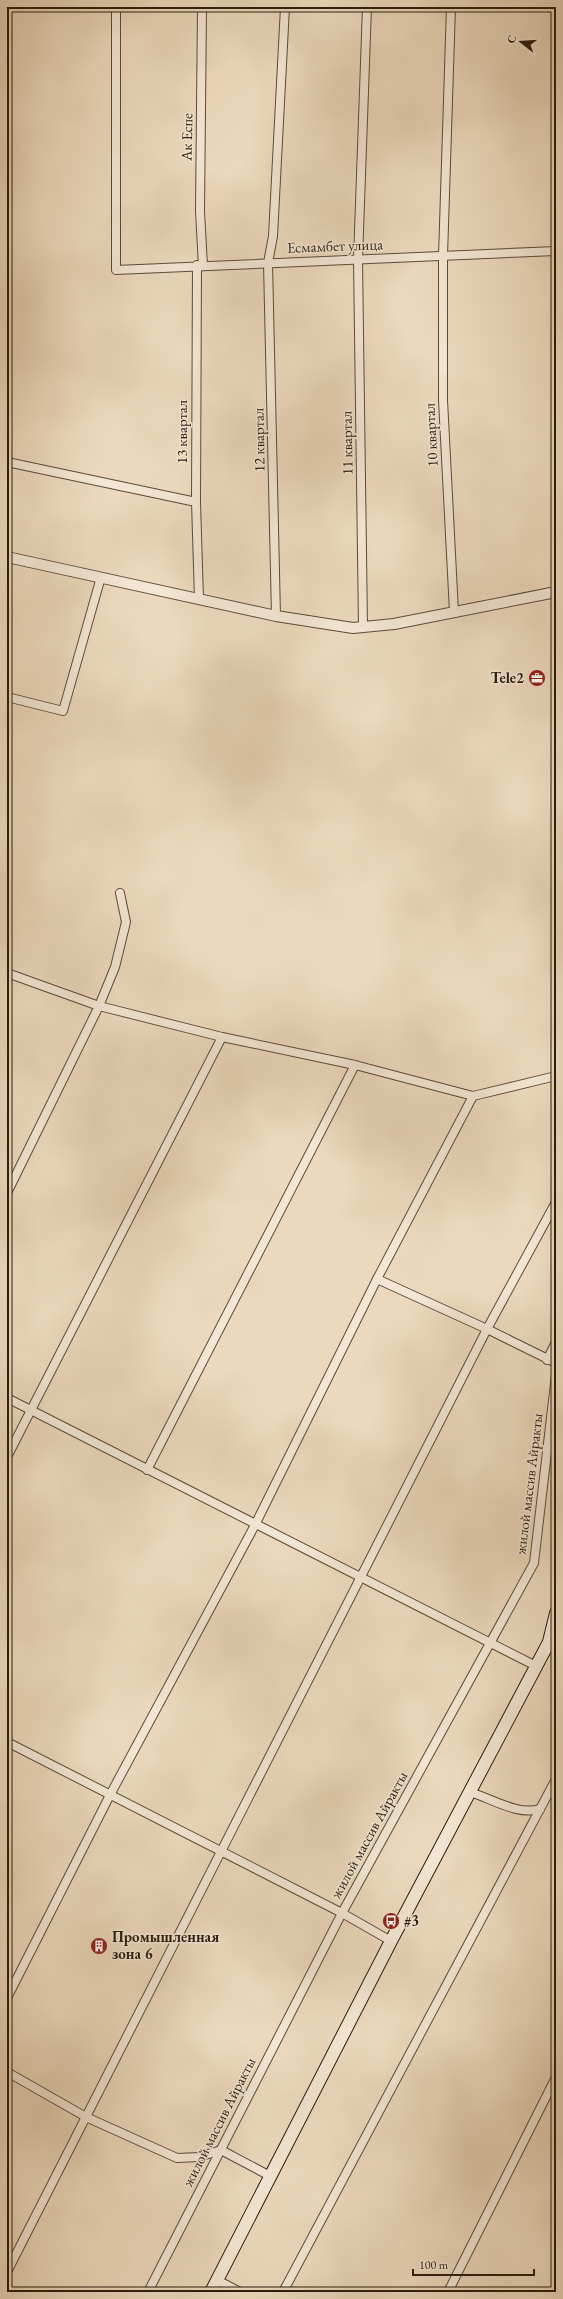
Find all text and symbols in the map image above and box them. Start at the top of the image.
north arrow [501,22,541,62]
text: С [504,33,519,45]
street label: Ак Еспе [177,113,196,162]
street label: Есмамбет улица [287,234,383,257]
street label: 13 квартал [172,400,191,464]
street label: 10 квартал [419,403,442,468]
street label: 12 квартал [248,408,269,472]
street label: 11 квартал [336,411,357,475]
place label: Tele2 [491,668,524,687]
office icon: Tele2 [527,668,547,688]
street label: жилой массив Айракты [510,1412,547,1556]
street label: жилой массив Айракты [326,1768,411,1902]
bus stop icon: #3 [381,1911,401,1931]
place label: #3 [404,1911,419,1930]
place label: Промышленная зона 6 [112,1927,219,1963]
building icon: Промышленная зона 6 [89,1936,109,1956]
street label: жилой массив Айракты [178,2054,259,2190]
scale bar [413,2251,534,2277]
text: 100 m [419,2257,449,2273]

